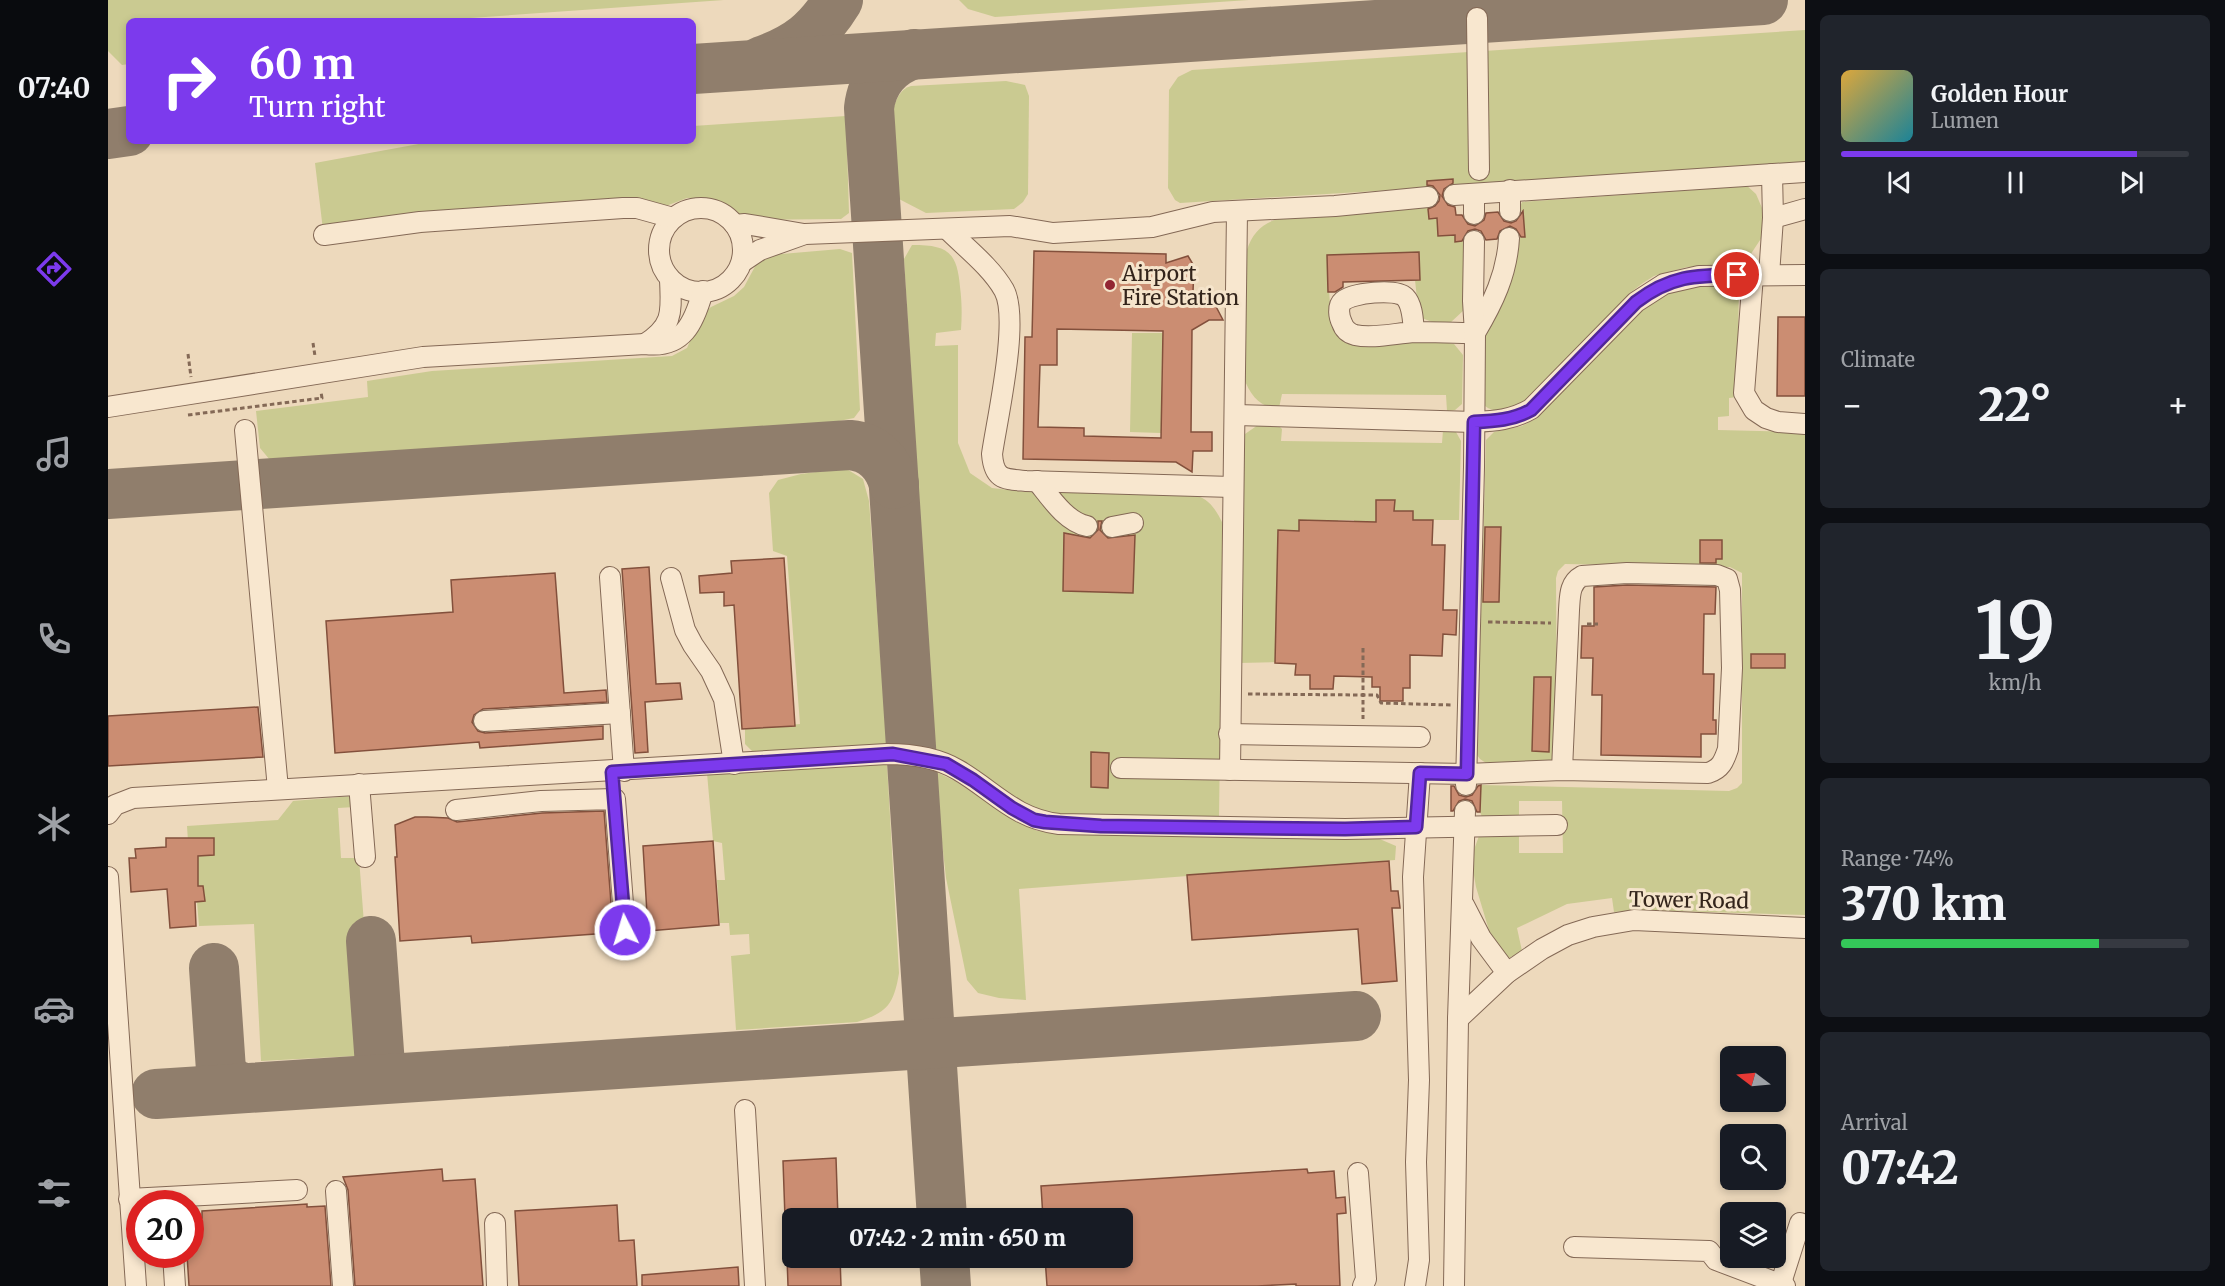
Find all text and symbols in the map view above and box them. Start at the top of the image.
text: 60 m [249,38,355,90]
icon: right [150,42,228,120]
text: 07:40 [18,71,90,105]
text: Golden Hour [1931,80,2068,108]
text: Turn right [249,90,386,124]
text: Lumen [1931,108,1999,133]
icon: previous [1883,166,1916,199]
icon: pause [1999,166,2032,199]
icon: next [2115,166,2148,199]
icon: directions [33,248,75,290]
pin [1711,249,1762,300]
icon: arrive [1720,258,1753,291]
place label: Airport Fire Station [1121,260,1239,311]
marker: Airport Fire Station [1103,278,1117,292]
text: Climate [1841,347,1915,372]
text: 22° [1978,377,2052,433]
text: − [1841,385,1863,426]
text: + [2167,385,2189,426]
icon: music [33,433,75,475]
text: 19 [1975,582,2055,680]
icon: phone [33,618,75,660]
text: km/h [1989,670,2041,695]
icon: climate [33,803,75,845]
text: Range · 74% [1841,846,1954,871]
text: 370 km [1841,876,2006,932]
street label: Tower Road [1629,885,1750,915]
position arrow [593,898,657,962]
icon: car [33,988,75,1030]
north arrow [1720,1046,1786,1112]
map controls [1720,1046,1786,1268]
text: Arrival [1841,1110,1908,1135]
button: search [1720,1124,1786,1190]
text: 07:42 [1841,1140,1959,1196]
icon: filters [33,1172,75,1214]
speed limit sign: 20 [126,1190,204,1268]
button: layers [1720,1202,1786,1268]
text: 07:42 · 2 min · 650 m [849,1224,1066,1252]

